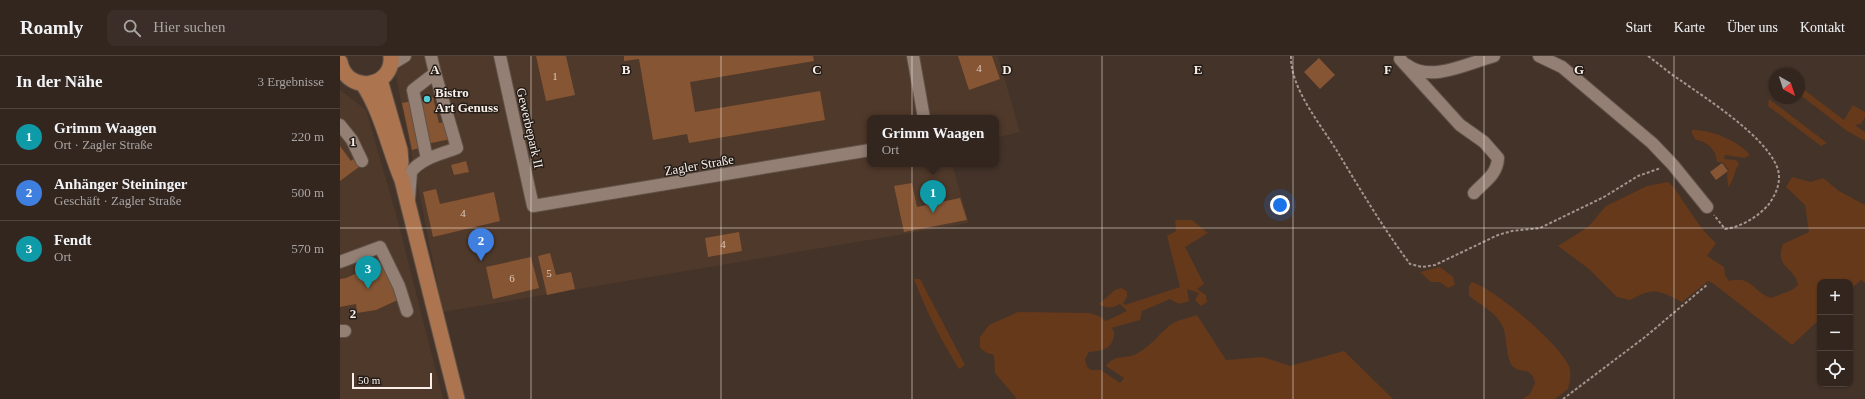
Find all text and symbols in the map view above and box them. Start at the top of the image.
search box [107,10,387,46]
text: Roamly [20,17,83,38]
icon: search [121,17,143,39]
text: Hier suchen [153,19,225,35]
text: Start [1625,20,1652,35]
text: Karte [1674,20,1705,35]
text: Über uns [1727,20,1778,35]
text: Kontakt [1800,20,1845,35]
text: A [430,62,440,77]
text: B [622,62,631,77]
text: C [812,62,822,77]
house number: 4 [976,62,982,74]
text: D [1002,62,1012,77]
text: E [1194,62,1202,77]
text: F [1384,62,1392,77]
text: G [1574,62,1584,77]
north arrow [1769,68,1805,104]
house number: 1 [552,70,558,82]
text: In der Nähe [16,72,103,91]
text: 3 Ergebnisse [257,74,324,89]
place label: Bistro Art Genuss [435,85,498,115]
street label: Gewerbepark II [513,86,547,170]
marker: Bistro Art Genuss [422,94,432,104]
popup [867,115,999,167]
text: Grimm Waagen [54,120,157,136]
text: Grimm Waagen [882,125,984,141]
text: 1 [26,129,32,144]
text: 220 m [291,129,324,144]
text: 1 [350,134,356,149]
text: Ort · Zagler Straße [54,137,153,152]
text: Ort [882,142,899,157]
street label: Zagler Straße [663,151,735,178]
text: Anhänger Steininger [54,176,187,192]
pin: 1 [920,180,946,213]
text: 2 [26,185,32,200]
text: 500 m [291,185,324,200]
text: Geschäft · Zagler Straße [54,193,181,208]
your location [1270,195,1290,215]
house number: 4 [460,207,466,219]
pin: 2 [468,228,494,261]
text: Fendt [54,232,92,248]
house number: 4 [720,238,726,250]
text: 3 [26,241,32,256]
text: 570 m [291,241,324,256]
text: Ort [54,249,71,264]
pin: 3 [355,256,381,289]
house number: 5 [546,267,552,279]
house number: 6 [509,272,515,284]
map controls [1817,279,1853,387]
button: + [1817,279,1853,315]
text: 2 [350,306,356,321]
button: − [1817,315,1853,351]
button: locate [1817,351,1853,387]
scale bar [352,371,432,390]
text: 50 m [358,374,380,386]

